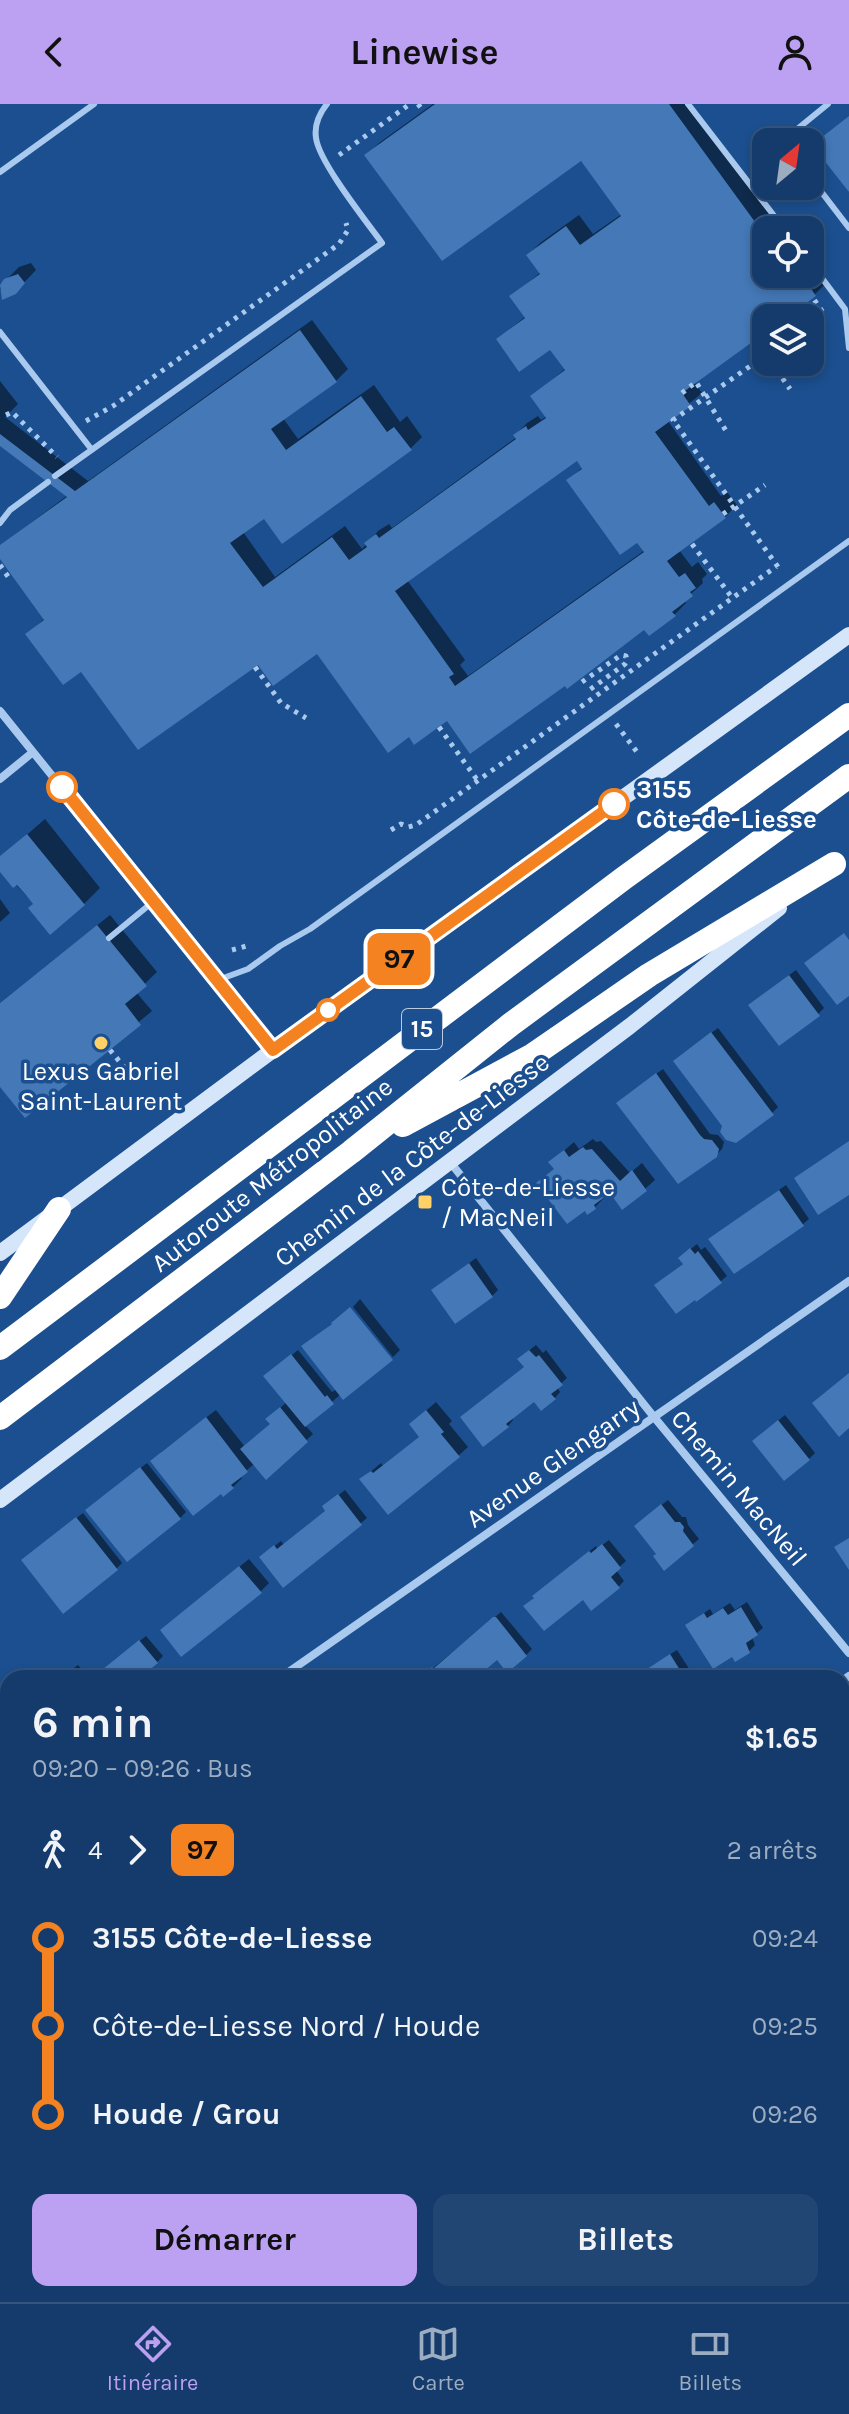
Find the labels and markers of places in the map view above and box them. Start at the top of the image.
unlabelled marker [47,772,77,802]
place label: 3155 Côte-de-Liesse [636,774,817,835]
marker: 3155 Côte-de-Liesse [599,789,629,819]
unlabelled marker [317,999,339,1021]
marker: Lexus Gabriel Saint-Laurent [92,1034,110,1052]
place label: Lexus Gabriel Saint-Laurent [20,1056,183,1117]
place label: Côte-de-Liesse / MacNeil [441,1172,615,1233]
marker: Côte-de-Liesse / MacNeil [416,1193,434,1211]

